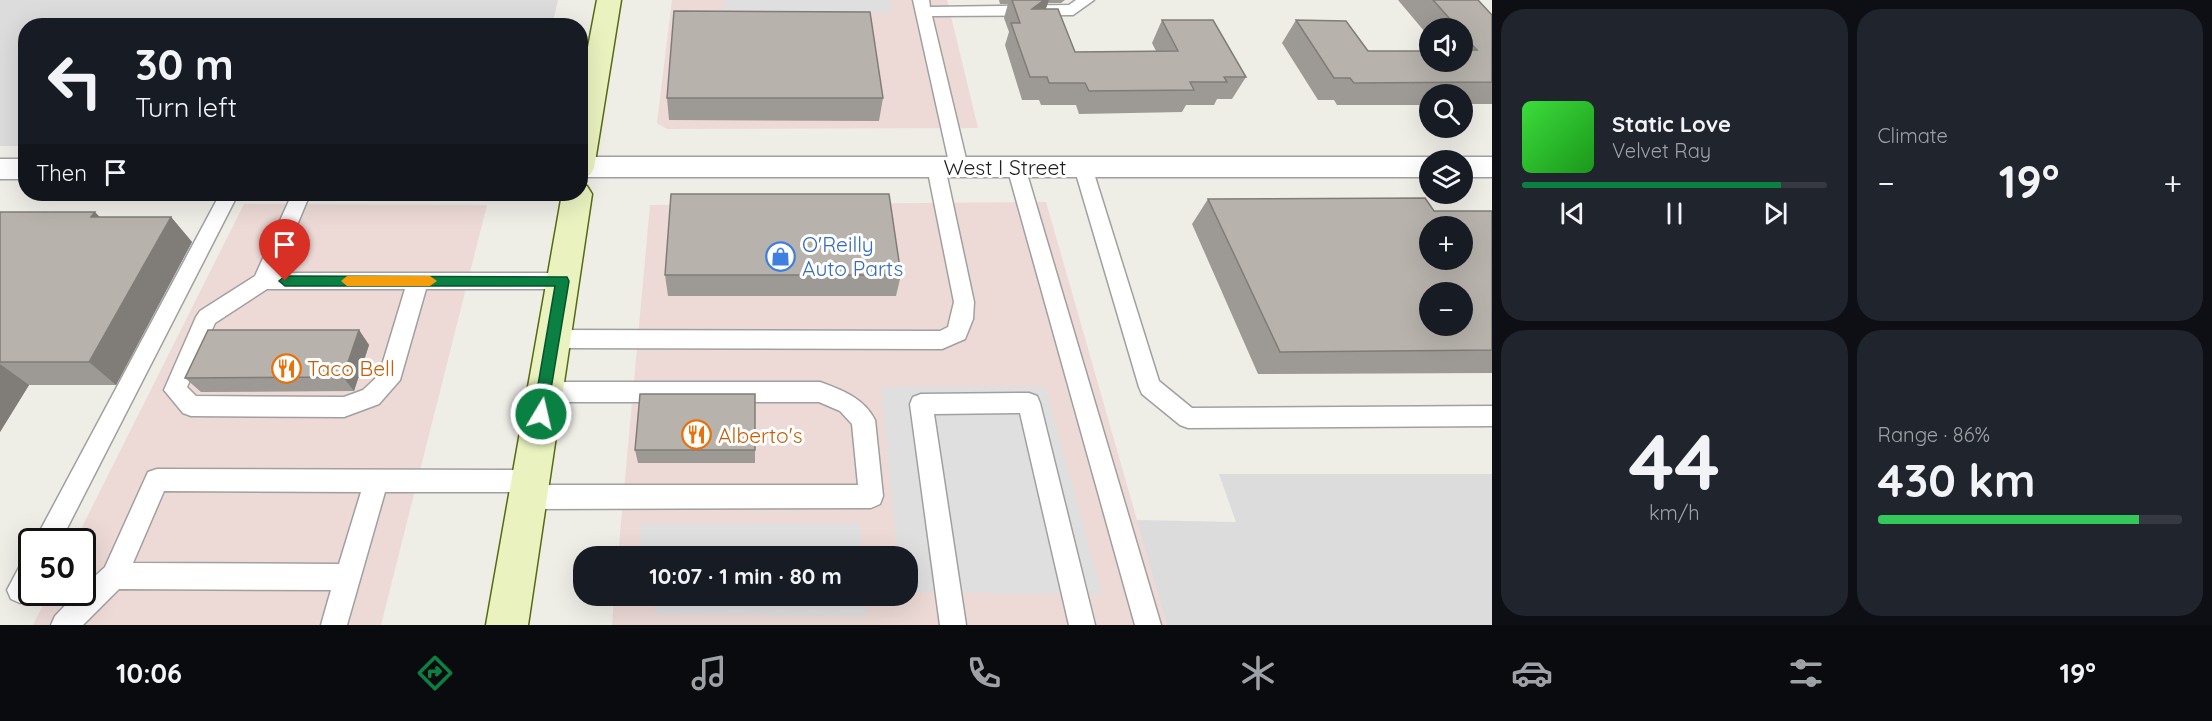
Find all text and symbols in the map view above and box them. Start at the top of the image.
map controls [1419,18,1473,336]
button: sound [1419,18,1473,72]
text: 30 m [135,38,234,91]
icon: left [36,42,114,120]
button: search [1419,84,1473,138]
text: Turn left [135,90,237,124]
text: Static Love [1612,110,1731,138]
text: Climate [1878,123,1948,148]
text: Velvet Ray [1612,138,1711,163]
button: layers [1419,150,1473,204]
text: 19° [1999,153,2059,209]
street label: West I Street [944,154,1066,180]
icon: arrive [99,156,132,189]
text: Then [36,159,87,187]
text: − [1878,162,1895,203]
text: + [2163,162,2182,203]
icon: previous [1556,197,1589,230]
icon: pause [1658,197,1691,230]
icon: next [1759,197,1792,230]
button: + [1419,216,1473,270]
pin [259,219,310,281]
icon: arrive [268,228,301,261]
place label: O'Reilly Auto Parts [802,231,903,281]
shop icon: O'Reilly Auto Parts [765,240,797,272]
button: − [1419,282,1473,336]
restaurant icon: Taco Bell [270,352,302,384]
place label: Taco Bell [307,355,395,381]
position arrow [509,382,573,446]
text: 44 [1628,412,1720,510]
restaurant icon: Alberto's [681,419,713,451]
place label: Alberto's [718,422,803,448]
text: Range · 86% [1878,422,1990,447]
text: 430 km [1878,452,2035,508]
text: km/h [1649,500,1700,525]
speed limit sign: 50 [18,528,96,606]
text: 10:07 · 1 min · 80 m [649,562,842,590]
icon: directions [414,652,456,694]
icon: music [688,652,730,694]
icon: phone [963,652,1005,694]
icon: climate [1237,652,1279,694]
icon: car [1511,652,1553,694]
icon: filters [1785,652,1827,694]
text: 10:06 [116,656,182,690]
text: 19° [2059,656,2096,690]

